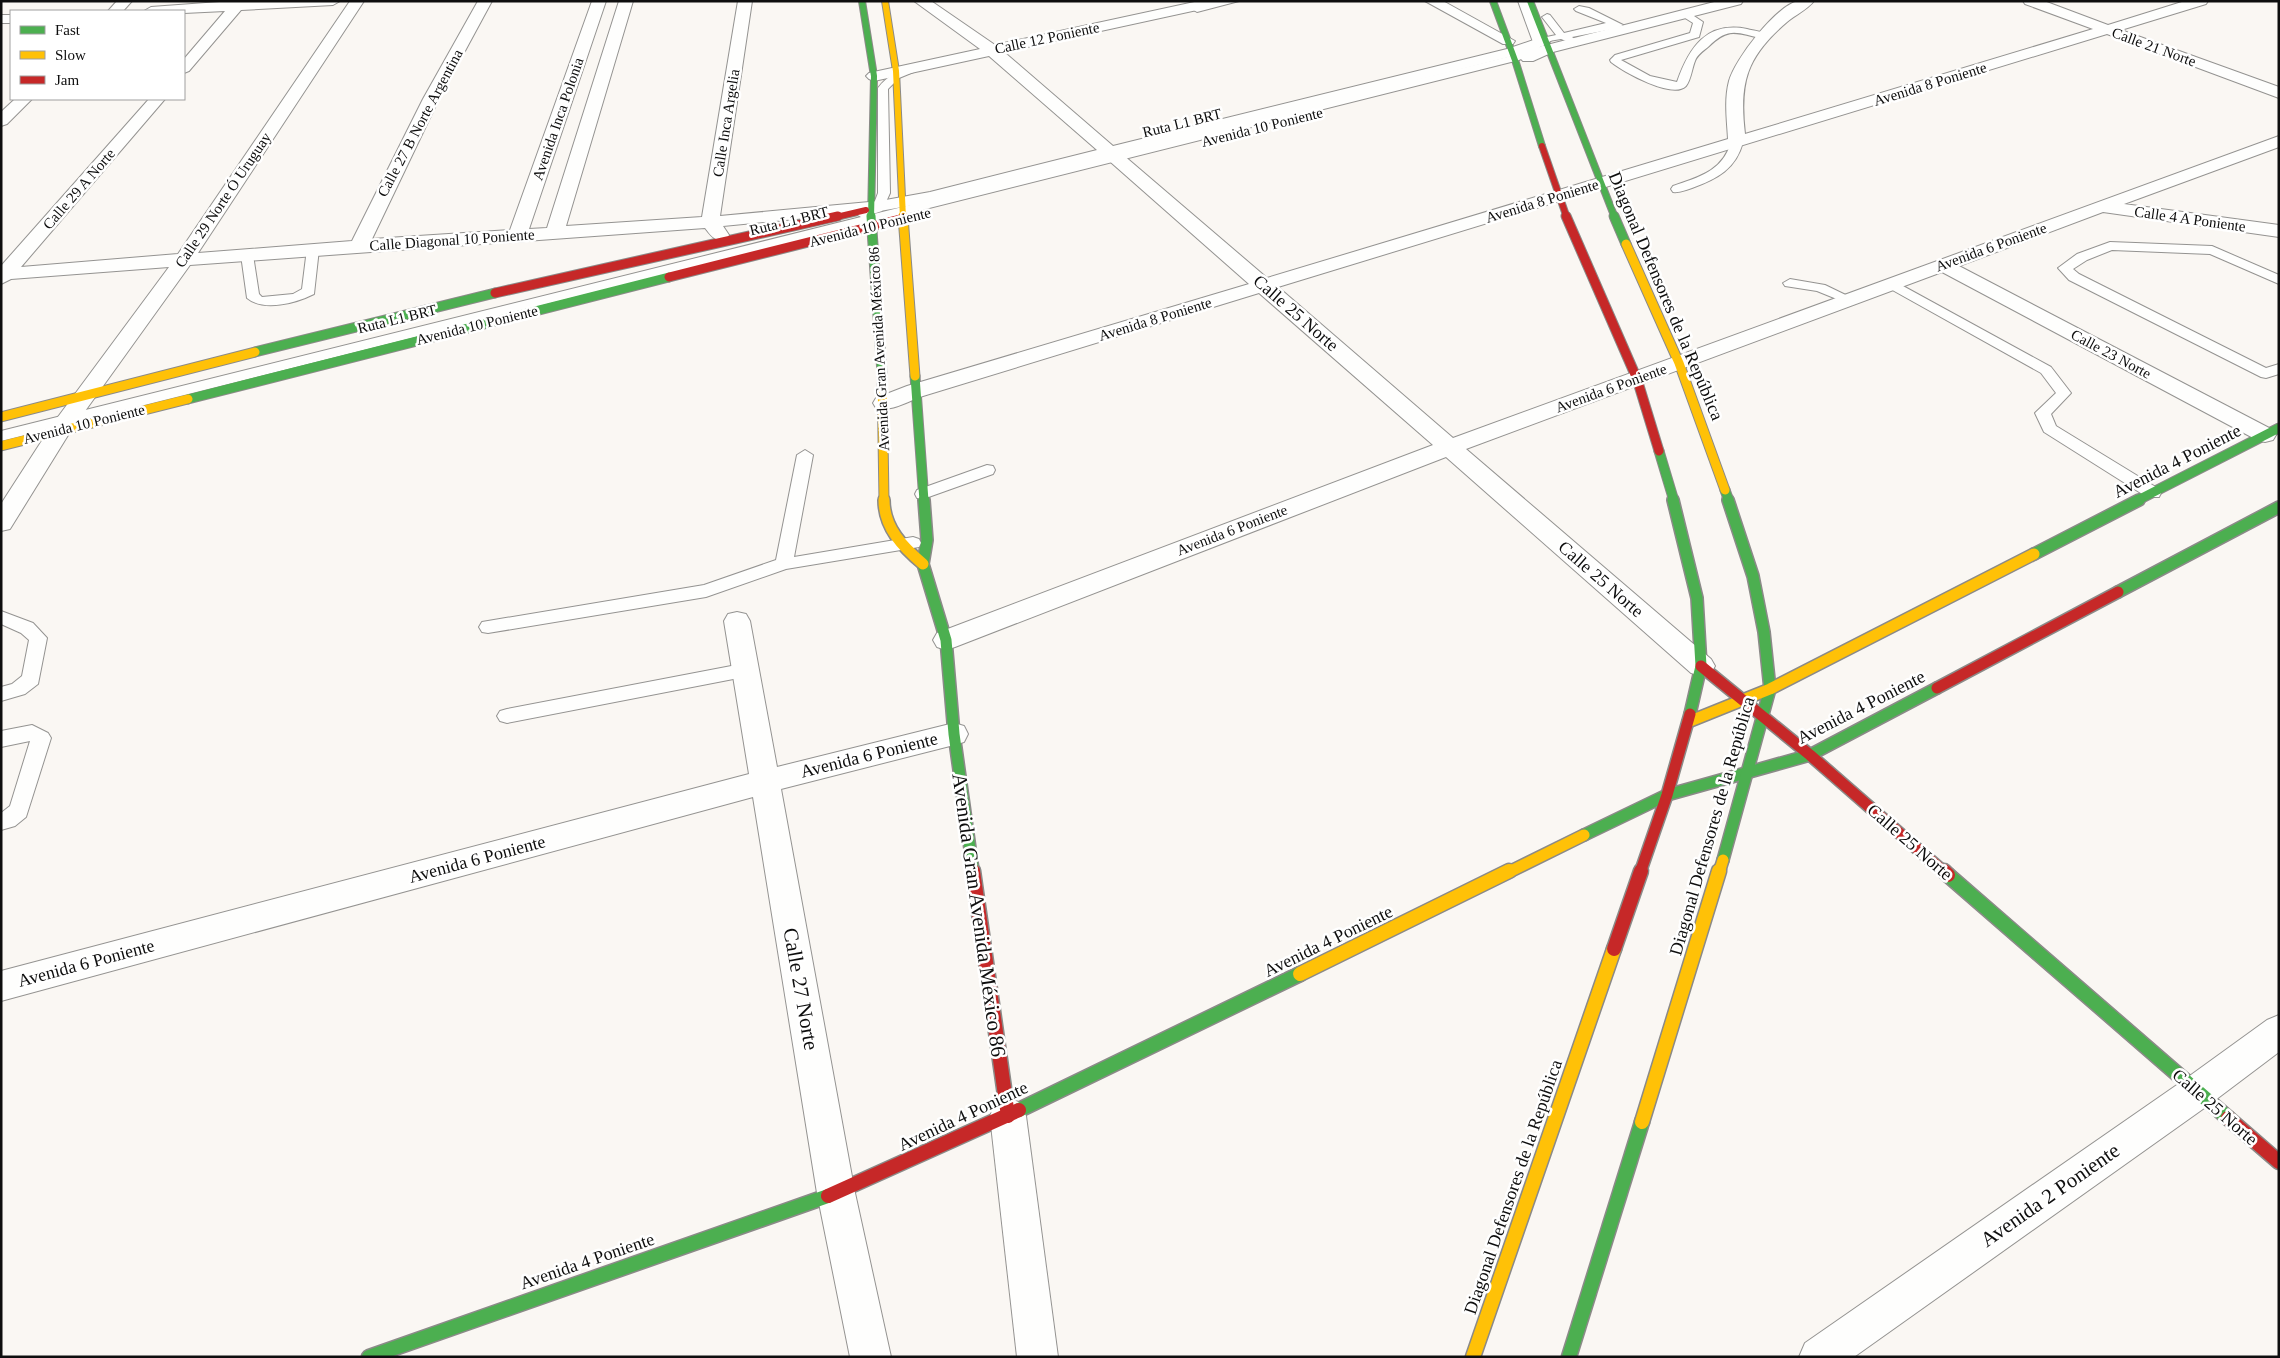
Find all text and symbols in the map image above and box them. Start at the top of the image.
legend [10,10,185,100]
street label: Calle 12 Poniente [993,19,1101,57]
text: Fast [55,22,81,38]
street label: Calle 21 Norte [2110,24,2199,70]
street label: Calle 27 B Norte Argentina [374,46,466,199]
text: Slow [55,47,86,63]
street label: Avenida Inca Polonia [529,55,587,183]
street label: Avenida 8 Poniente [1872,59,1989,109]
street label: Calle Inca Argelia [710,68,742,178]
text: Jam [55,72,79,88]
street label: Avenida 10 Poniente [1200,104,1325,150]
street label: Ruta L1 BRT [1141,105,1223,141]
street label: Calle 29 Norte Ó Uruguay [172,129,274,270]
street label: Calle 29 A Norte [40,145,118,232]
street label: Diagonal Defensores de la República [1604,169,1728,423]
street label: Avenida 8 Poniente [1484,176,1601,226]
street label: Ruta L1 BRT [748,203,830,239]
street label: Calle 4 A Poniente [2133,203,2247,235]
street label: Avenida 10 Poniente [808,204,933,250]
street label: Avenida 6 Poniente [1933,219,2049,275]
street label: Calle Diagonal 10 Poniente [369,226,535,254]
street label: Avenida Gran Avenida México 86 [866,246,892,451]
street label: Calle 25 Norte [1249,271,1343,355]
street label: Avenida 8 Poniente [1097,294,1214,344]
street label: Ruta L1 BRT [356,301,438,337]
street label: Avenida 10 Poniente [415,302,540,348]
street label: Calle 23 Norte [2068,326,2154,382]
street label: Avenida 6 Poniente [1553,360,1669,416]
street label: Avenida 10 Poniente [22,401,147,447]
street label: Avenida 4 Poniente [2110,420,2244,502]
street label: Avenida 6 Poniente [1174,501,1290,558]
street label: Calle 25 Norte [1554,537,1648,621]
street label: Avenida 4 Poniente [1794,666,1928,748]
street label: Diagonal Defensores de la República [1665,694,1759,958]
street label: Avenida 6 Poniente [798,728,940,782]
street label: Avenida Gran Avenida México 86 [947,772,1011,1058]
street label: Calle 25 Norte [1863,800,1957,884]
street label: Avenida 6 Poniente [406,831,548,887]
street label: Avenida 4 Poniente [1260,901,1396,981]
street label: Calle 27 Norte [778,926,824,1052]
street label: Avenida 6 Poniente [15,935,157,991]
street label: Diagonal Defensores de la República [1460,1057,1566,1317]
street label: Calle 25 Norte [2168,1065,2262,1149]
street label: Avenida 4 Poniente [895,1077,1031,1155]
street label: Avenida 2 Poniente [1976,1138,2124,1252]
street label: Avenida 4 Poniente [517,1229,657,1293]

